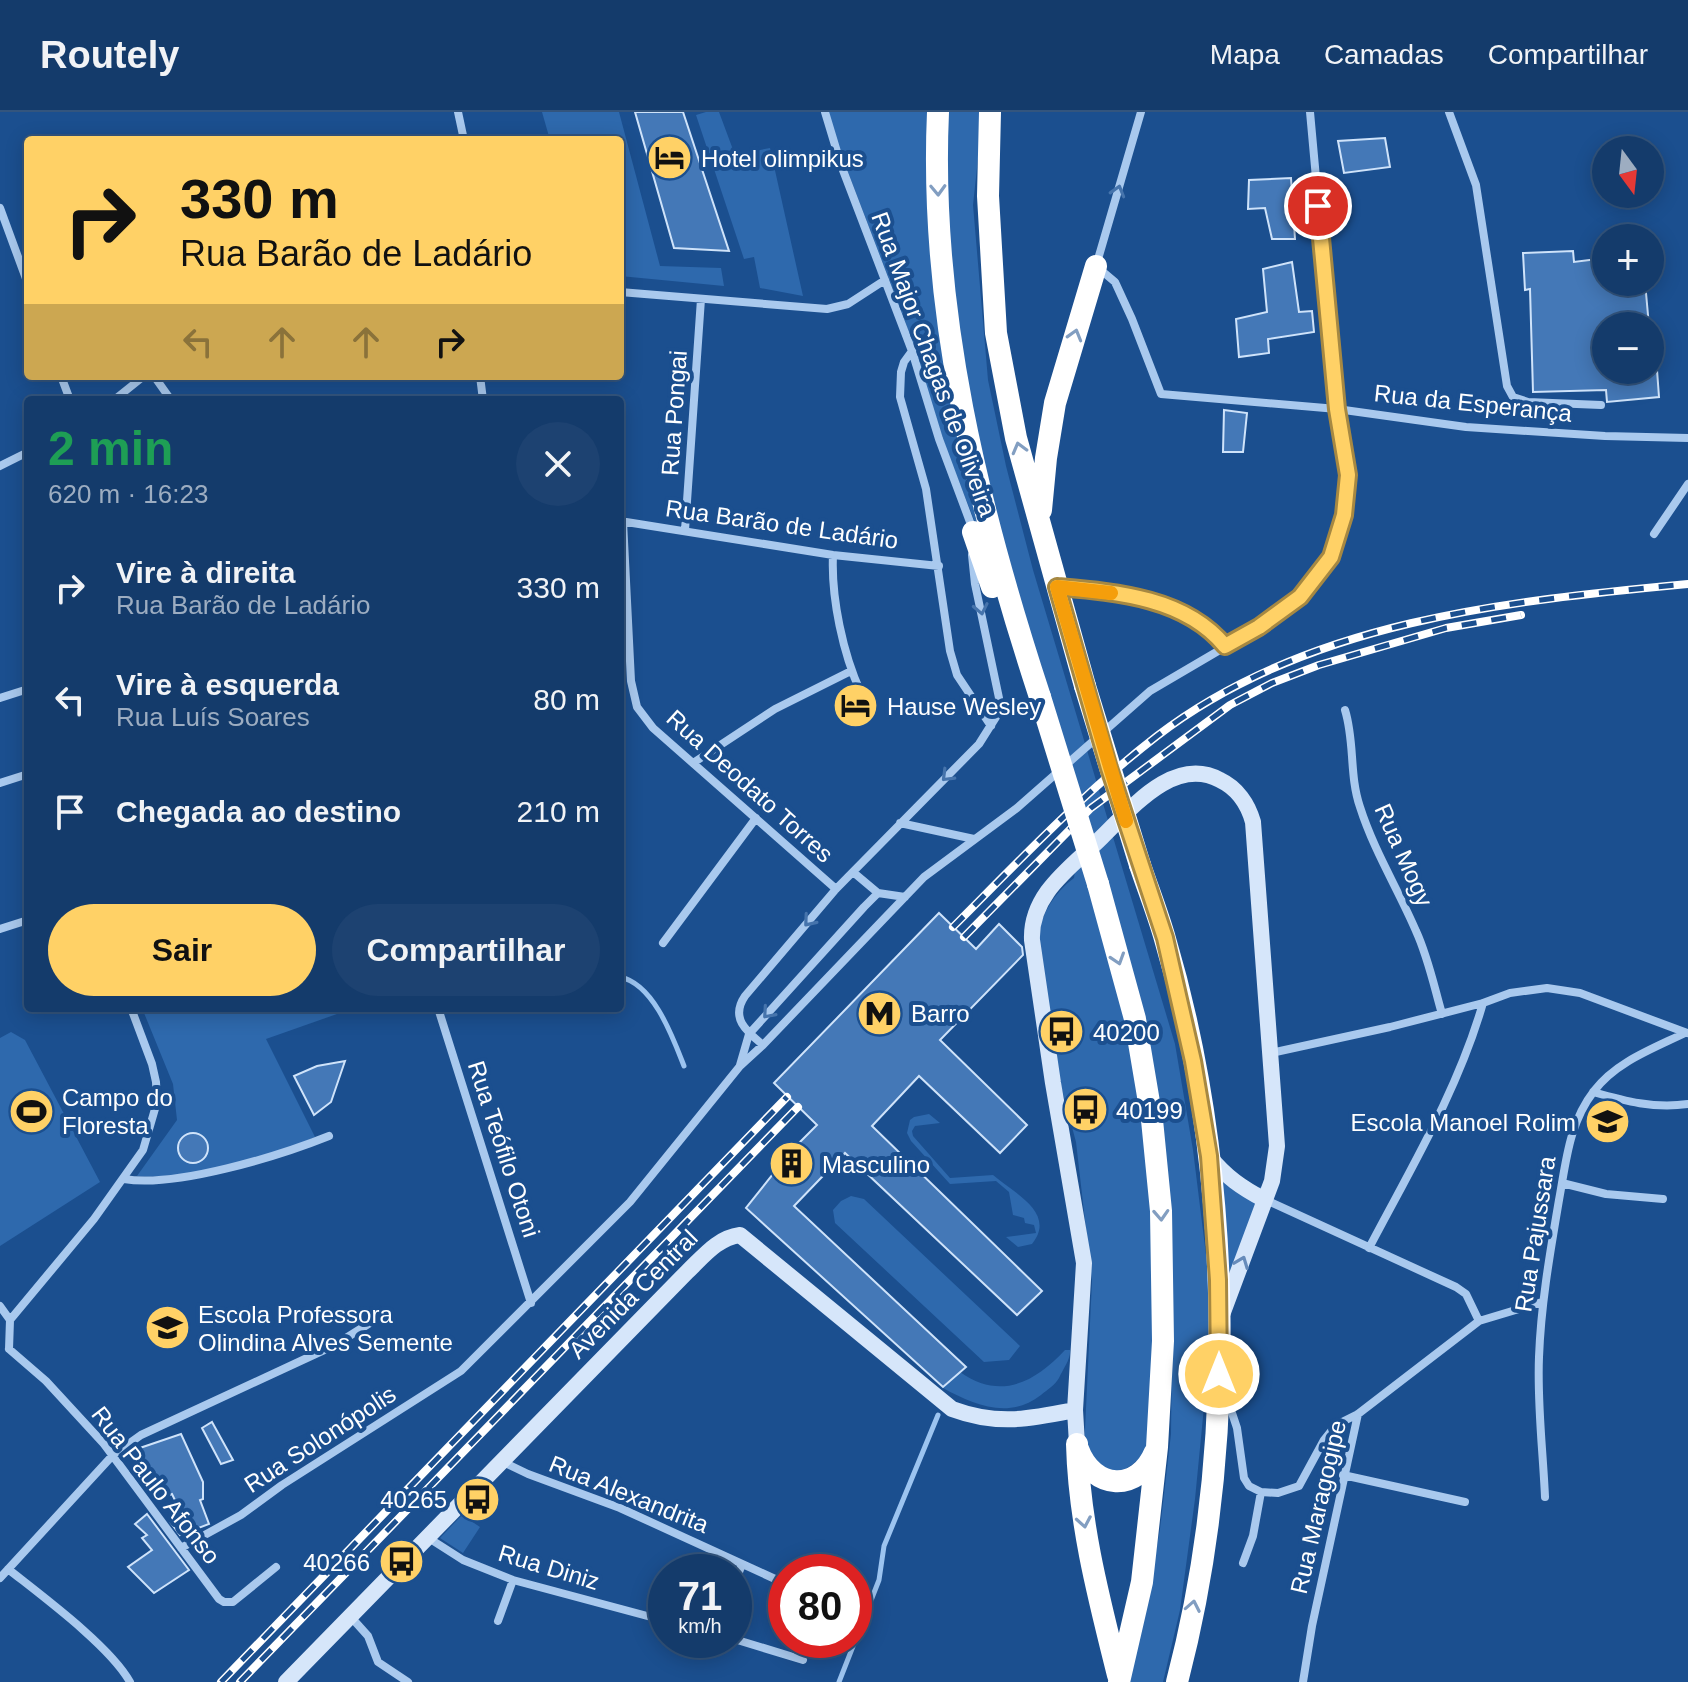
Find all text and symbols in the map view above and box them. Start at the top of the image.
text: Routely [40,34,179,76]
text: Mapa [1210,39,1280,70]
text: Camadas [1324,39,1444,70]
text: Compartilhar [1488,39,1648,70]
hotel icon: Hotel olimpikus [646,134,694,182]
north arrow [1592,136,1664,208]
map controls [1592,136,1664,384]
place label: Hotel olimpikus [701,145,864,172]
text: 330 m [180,167,339,230]
icon: right [48,168,152,272]
pin [1284,172,1352,240]
one-way arrow [929,184,946,197]
icon: arrive [1296,184,1340,228]
one-way arrow [1109,185,1125,199]
street label: Rua Major Chagas de Oliveira [866,208,1002,520]
button: + [1592,224,1664,296]
text: Rua Barão de Ladário [180,233,532,274]
button: − [1592,312,1664,384]
icon: left [176,320,220,364]
icon: ahead [260,320,304,364]
icon: ahead [344,320,388,364]
icon: right [428,320,472,364]
one-way arrow [1066,328,1082,342]
street label: Rua Pongai [656,349,692,477]
street label: Rua da Esperança [1373,379,1574,427]
text: 2 min [48,422,173,475]
button: close [516,422,600,506]
one-way arrow [1012,441,1028,455]
text: 620 m · 16:23 [48,479,208,509]
street label: Rua Barão de Ladário [664,494,900,554]
text: Vire à direita [116,556,296,589]
icon: right [48,566,92,610]
text: 330 m [517,571,600,604]
text: Rua Barão de Ladário [116,590,370,620]
one-way arrow [972,601,989,615]
text: Vire à esquerda [116,668,339,701]
icon: left [48,678,92,722]
hotel icon: Hause Wesley [832,682,880,730]
text: 80 m [533,683,600,716]
place label: Hause Wesley [887,693,1041,720]
text: Rua Luís Soares [116,702,310,732]
street label: Rua Deodato Torres [661,704,839,868]
one-way arrow [942,767,956,781]
icon: arrive [48,790,92,834]
text: Chegada ao destino [116,795,401,828]
text: 210 m [517,795,600,828]
street label: Rua Mogy [1369,800,1439,910]
button: Sair [48,904,316,996]
button: Compartilhar [332,904,600,996]
one-way arrow [804,912,818,926]
one-way arrow [1109,952,1125,965]
metro station icon: Barro [856,989,904,1037]
place label: Barro [911,1000,970,1027]
one-way arrow [763,1004,778,1019]
bus stop icon: 40200 [1038,1008,1086,1056]
place label: 40200 [1093,1019,1160,1046]
street label: Rua Teófilo Otoni [463,1057,545,1241]
place label: Campo do Floresta [62,1084,173,1139]
bus stop icon: 40199 [1061,1086,1109,1134]
sports icon: Campo do Floresta [7,1087,55,1135]
place label: 40199 [1116,1097,1183,1124]
school or university icon: Escola Manoel Rolim [1583,1098,1631,1146]
place label: Escola Manoel Rolim [1351,1109,1576,1136]
building icon: Masculino [767,1140,815,1188]
place label: Masculino [822,1151,930,1178]
street label: Rua Pajussara [1509,1154,1561,1314]
one-way arrow [1152,1209,1169,1222]
street label: Avenida Central [563,1224,703,1364]
one-way arrow [1232,1256,1249,1270]
place label: Escola Professora Olindina Alves Semente [198,1301,453,1356]
school or university icon: Escola Professora Olindina Alves Semente [143,1304,191,1352]
position arrow [1177,1332,1261,1416]
street label: Rua Solonópolis [239,1380,401,1498]
street label: Rua Paulo Afonso [86,1401,226,1569]
street label: Rua Maragogipe [1285,1418,1351,1596]
street label: Rua Alexandrita [545,1450,713,1538]
bus stop icon: 40265 [454,1475,502,1523]
place label: 40265 [380,1486,447,1513]
one-way arrow [1074,1515,1091,1529]
bus stop icon: 40266 [377,1538,425,1586]
street label: Rua Diniz [495,1539,603,1595]
place label: 40266 [303,1549,370,1576]
speed limit sign: 80 [768,1554,872,1658]
text: 71 [678,1574,722,1618]
one-way arrow [1184,1599,1201,1613]
text: km/h [678,1615,722,1637]

